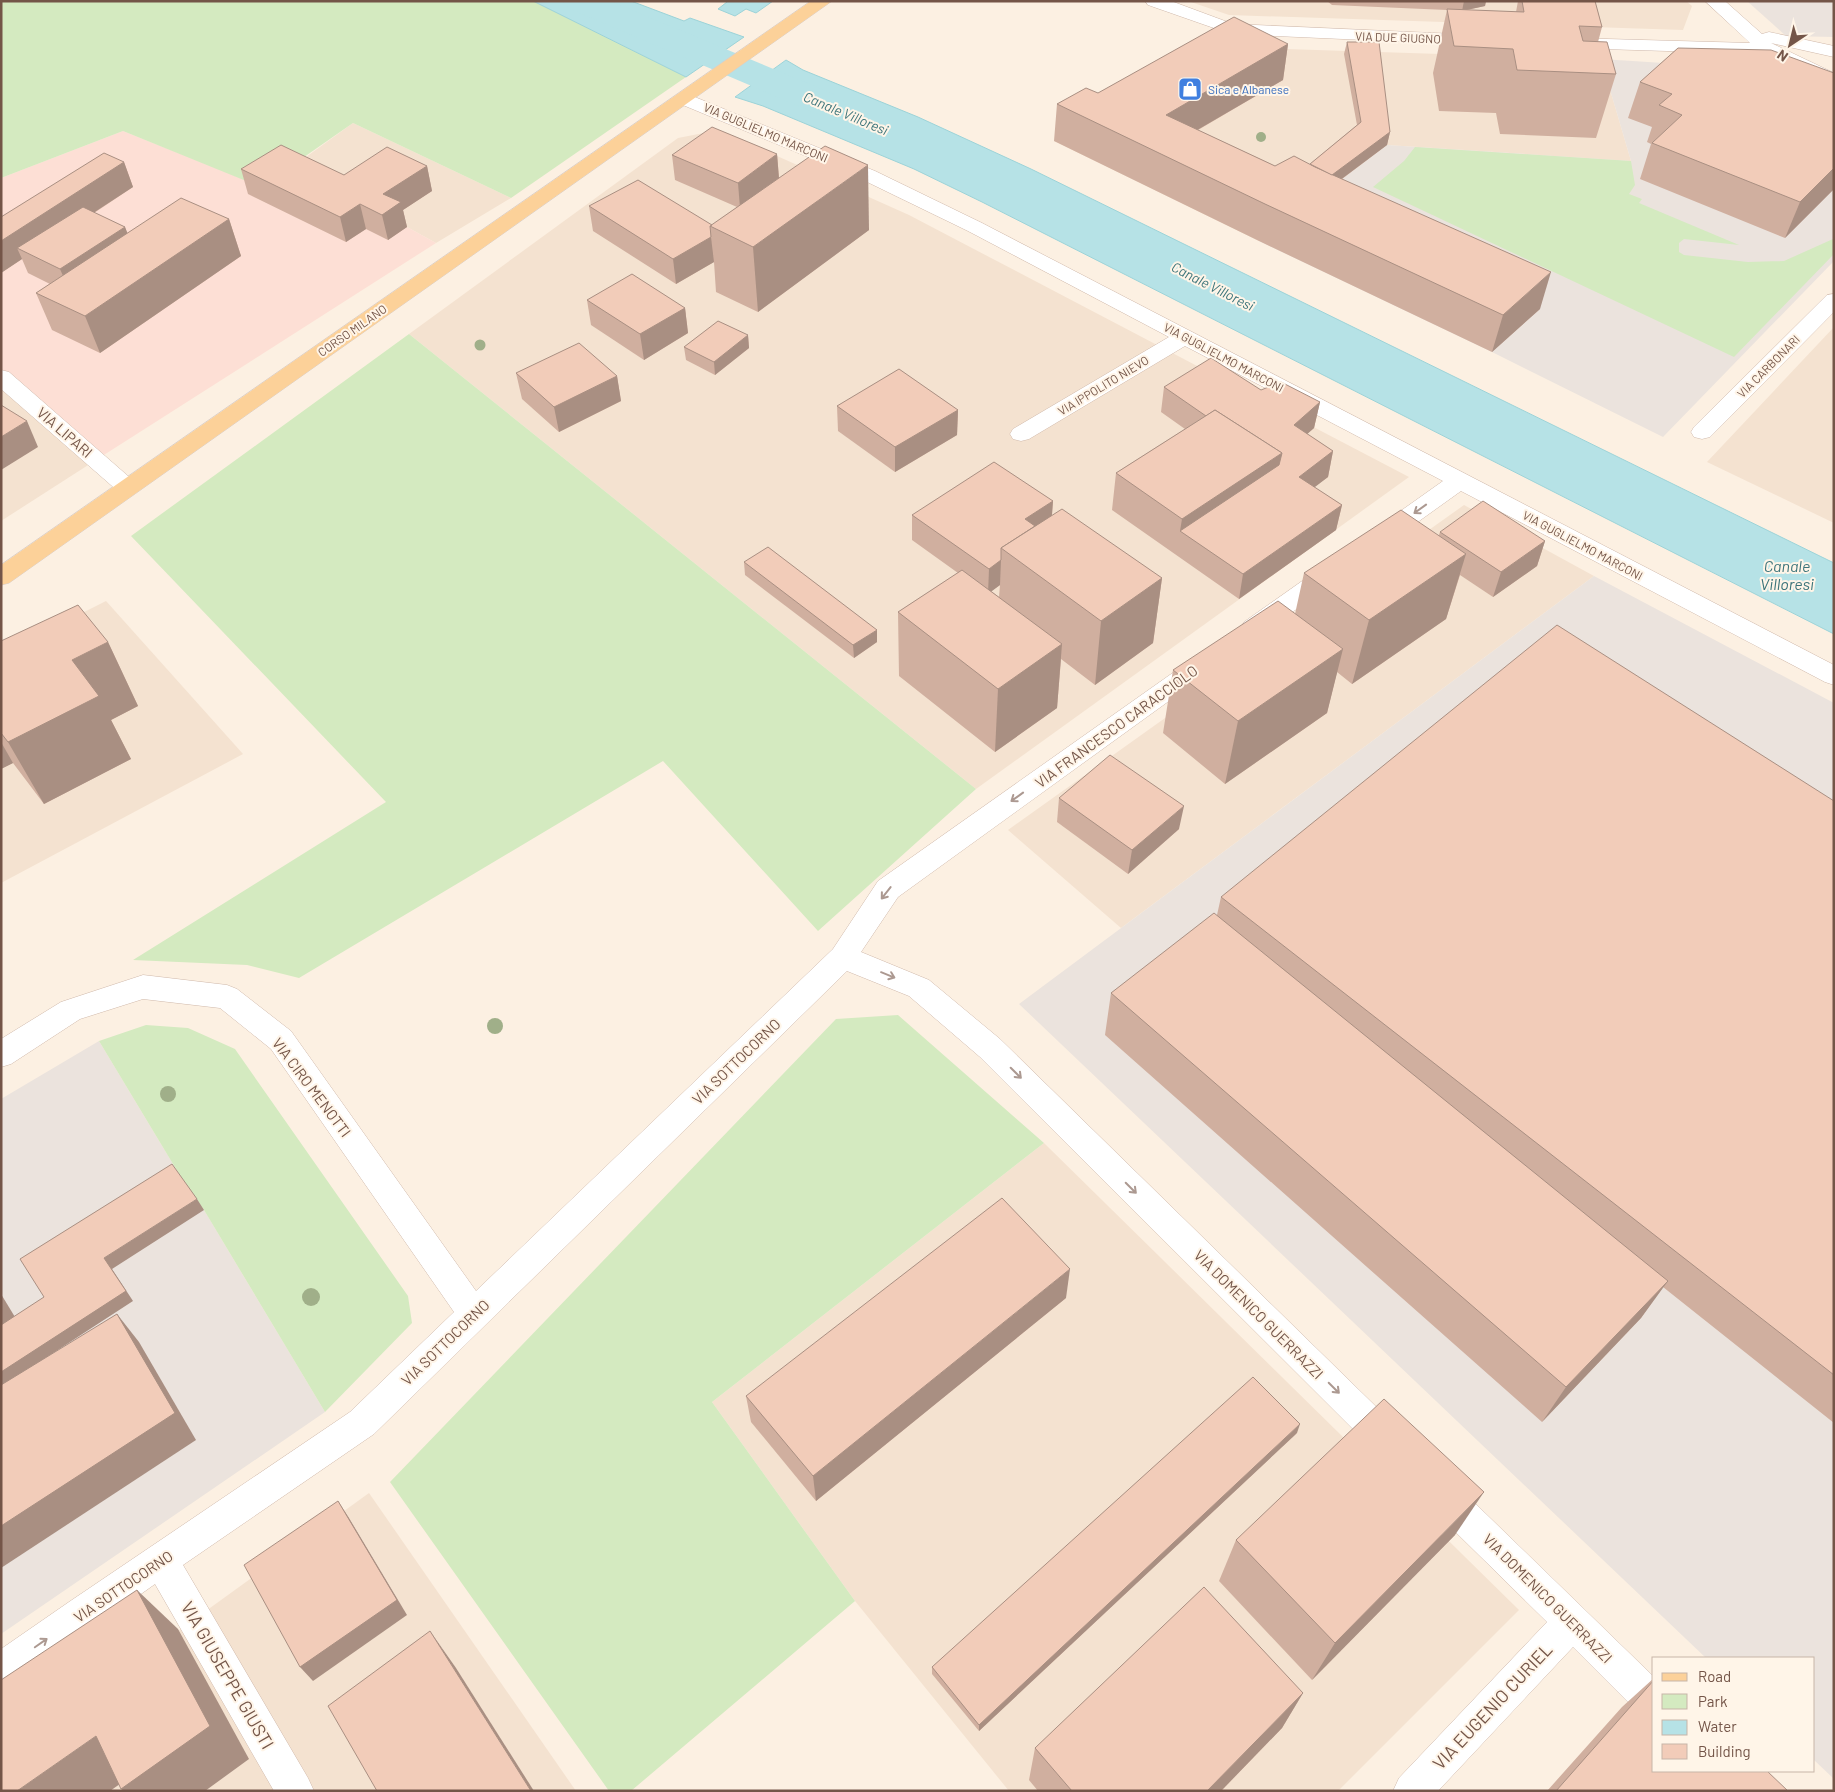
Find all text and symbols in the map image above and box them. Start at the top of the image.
north arrow [1765,20,1815,70]
street label: VIA DUE GIUGNO [1355,29,1441,45]
text: N [1774,46,1791,66]
shop icon: Sica e Albanese [1177,76,1203,102]
place label: Sica e Albanese [1208,82,1289,96]
water label: Canale Villoresi [801,88,891,139]
street label: VIA GUGLIELMO MARCONI [702,99,830,165]
water label: Canale Villoresi [1169,258,1258,314]
street label: CORSO MILANO [315,301,389,359]
street label: VIA GUGLIELMO MARCONI [1162,319,1286,395]
street label: VIA CARBONARI [1734,332,1802,400]
street label: VIA IPPOLITO NIEVO [1055,352,1151,418]
street label: VIA LIPARI [33,403,97,461]
one-way arrow [1413,504,1427,514]
street label: VIA GUGLIELMO MARCONI [1521,507,1645,583]
water label: Canale Villoresi [1760,556,1814,593]
street label: VIA FRANCESCO CARACCIOLO [1031,661,1201,791]
one-way arrow [1010,792,1024,802]
one-way arrow [881,886,892,899]
one-way arrow [880,971,895,981]
street label: VIA SOTTOCORNO [688,1014,784,1108]
street label: VIA CIRO MENOTTI [269,1034,355,1140]
one-way arrow [1010,1067,1022,1080]
one-way arrow [1125,1181,1137,1193]
street label: VIA DOMENICO GUERRAZZI [1191,1246,1327,1382]
street label: VIA SOTTOCORNO [397,1295,493,1389]
one-way arrow [1328,1382,1340,1394]
street label: VIA DOMENICO GUERRAZZI [1480,1530,1616,1666]
street label: VIA SOTTOCORNO [70,1546,176,1626]
street label: VIA GIUSEPPE GIUSTI [177,1597,279,1753]
one-way arrow [34,1638,48,1648]
street label: VIA EUGENIO CURIEL [1428,1638,1556,1774]
legend [1652,1657,1815,1772]
text: Road [1698,1667,1731,1685]
text: Park [1698,1692,1728,1710]
text: Water [1698,1717,1737,1735]
text: Building [1698,1742,1751,1760]

